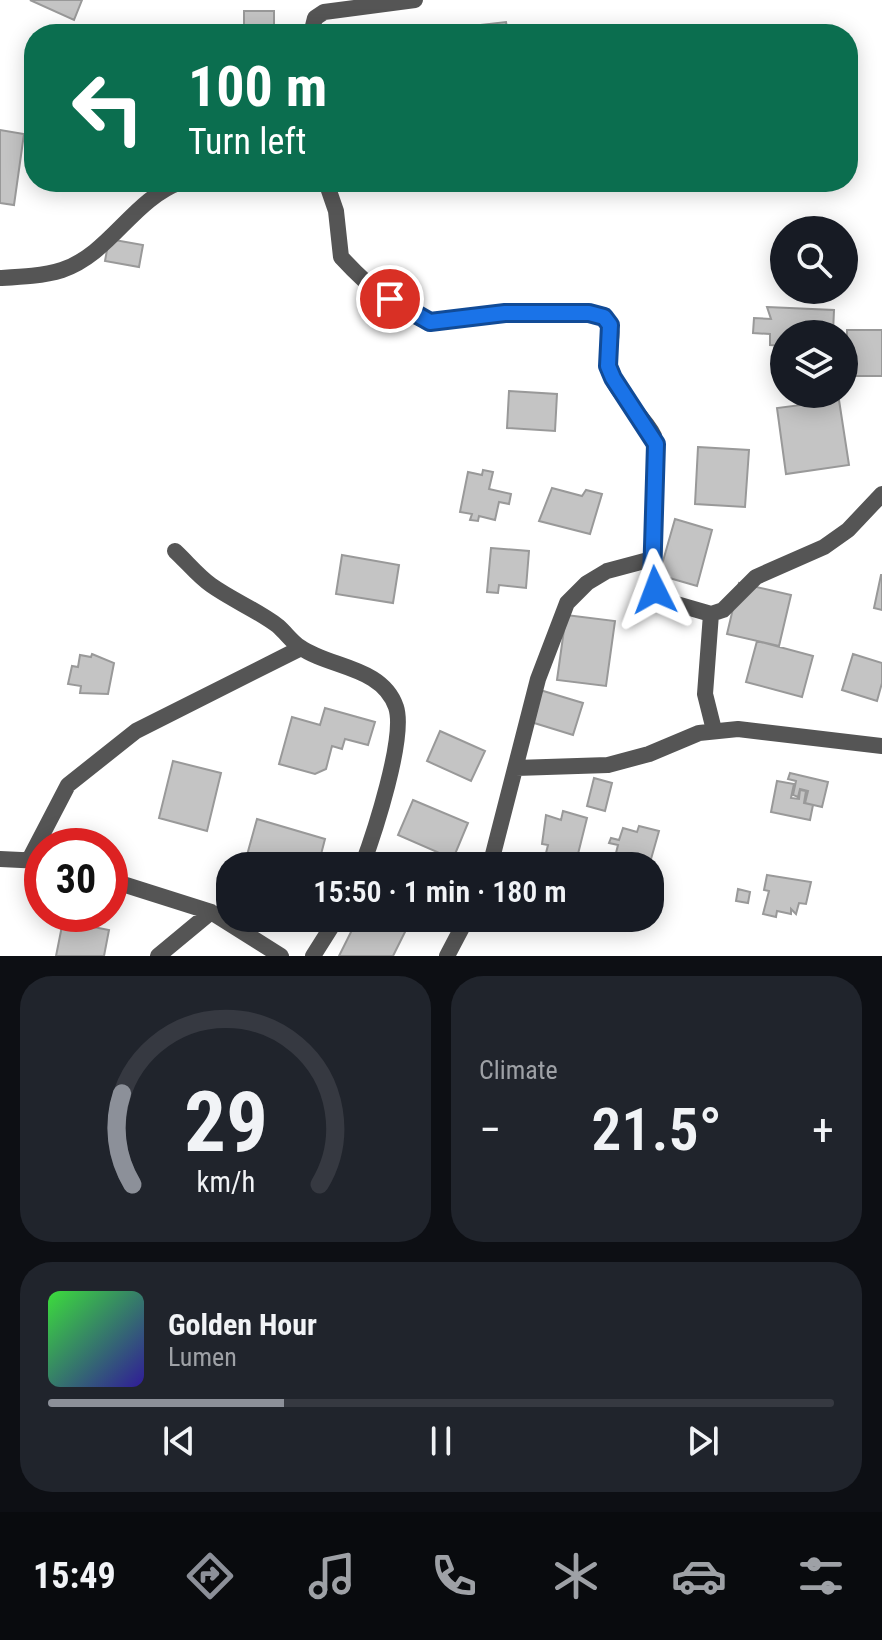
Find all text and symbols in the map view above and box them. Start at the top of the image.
text: 100 m [188,54,327,120]
icon: left [56,56,160,160]
text: Turn left [188,121,306,163]
map controls [770,216,858,408]
button: search [770,216,858,304]
pin [356,265,424,333]
icon: arrive [368,277,412,321]
button: layers [770,320,858,408]
position arrow [613,548,697,632]
speed limit sign: 30 [24,828,128,932]
text: 15:50 · 1 min · 180 m [313,874,567,909]
text: Climate [479,1055,558,1085]
text: 29 [183,1074,268,1171]
text: 21.5° [591,1094,722,1165]
text: − [479,1104,501,1156]
text: + [812,1104,834,1156]
text: km/h [196,1165,255,1199]
text: Golden Hour [168,1307,317,1342]
text: Lumen [168,1342,237,1372]
icon: previous [157,1419,201,1463]
icon: pause [419,1419,463,1463]
icon: next [681,1419,725,1463]
icon: directions [182,1548,238,1604]
icon: music [304,1548,360,1604]
icon: phone [426,1548,482,1604]
icon: climate [548,1548,604,1604]
icon: car [671,1548,727,1604]
icon: filters [793,1548,849,1604]
text: 15:49 [33,1555,116,1597]

